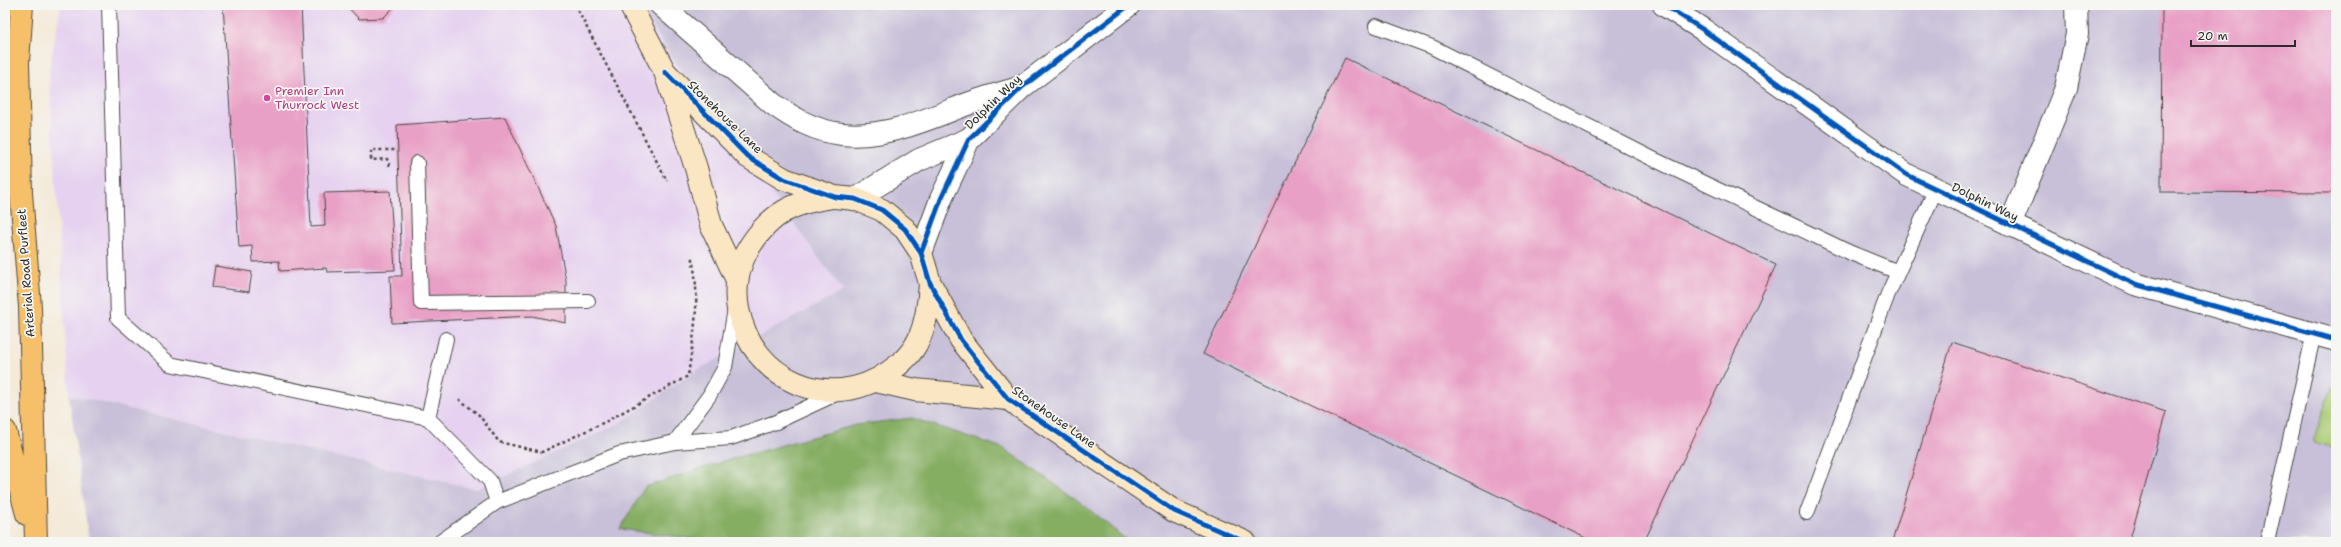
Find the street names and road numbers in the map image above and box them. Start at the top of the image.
street label: Dolphin Way [961,71,1025,133]
street label: Stonehouse Lane [684,77,766,157]
street label: Dolphin Way [1949,179,2021,225]
street label: Arterial Road Purfleet [14,208,38,338]
street label: Stonehouse Lane [1009,382,1099,452]

